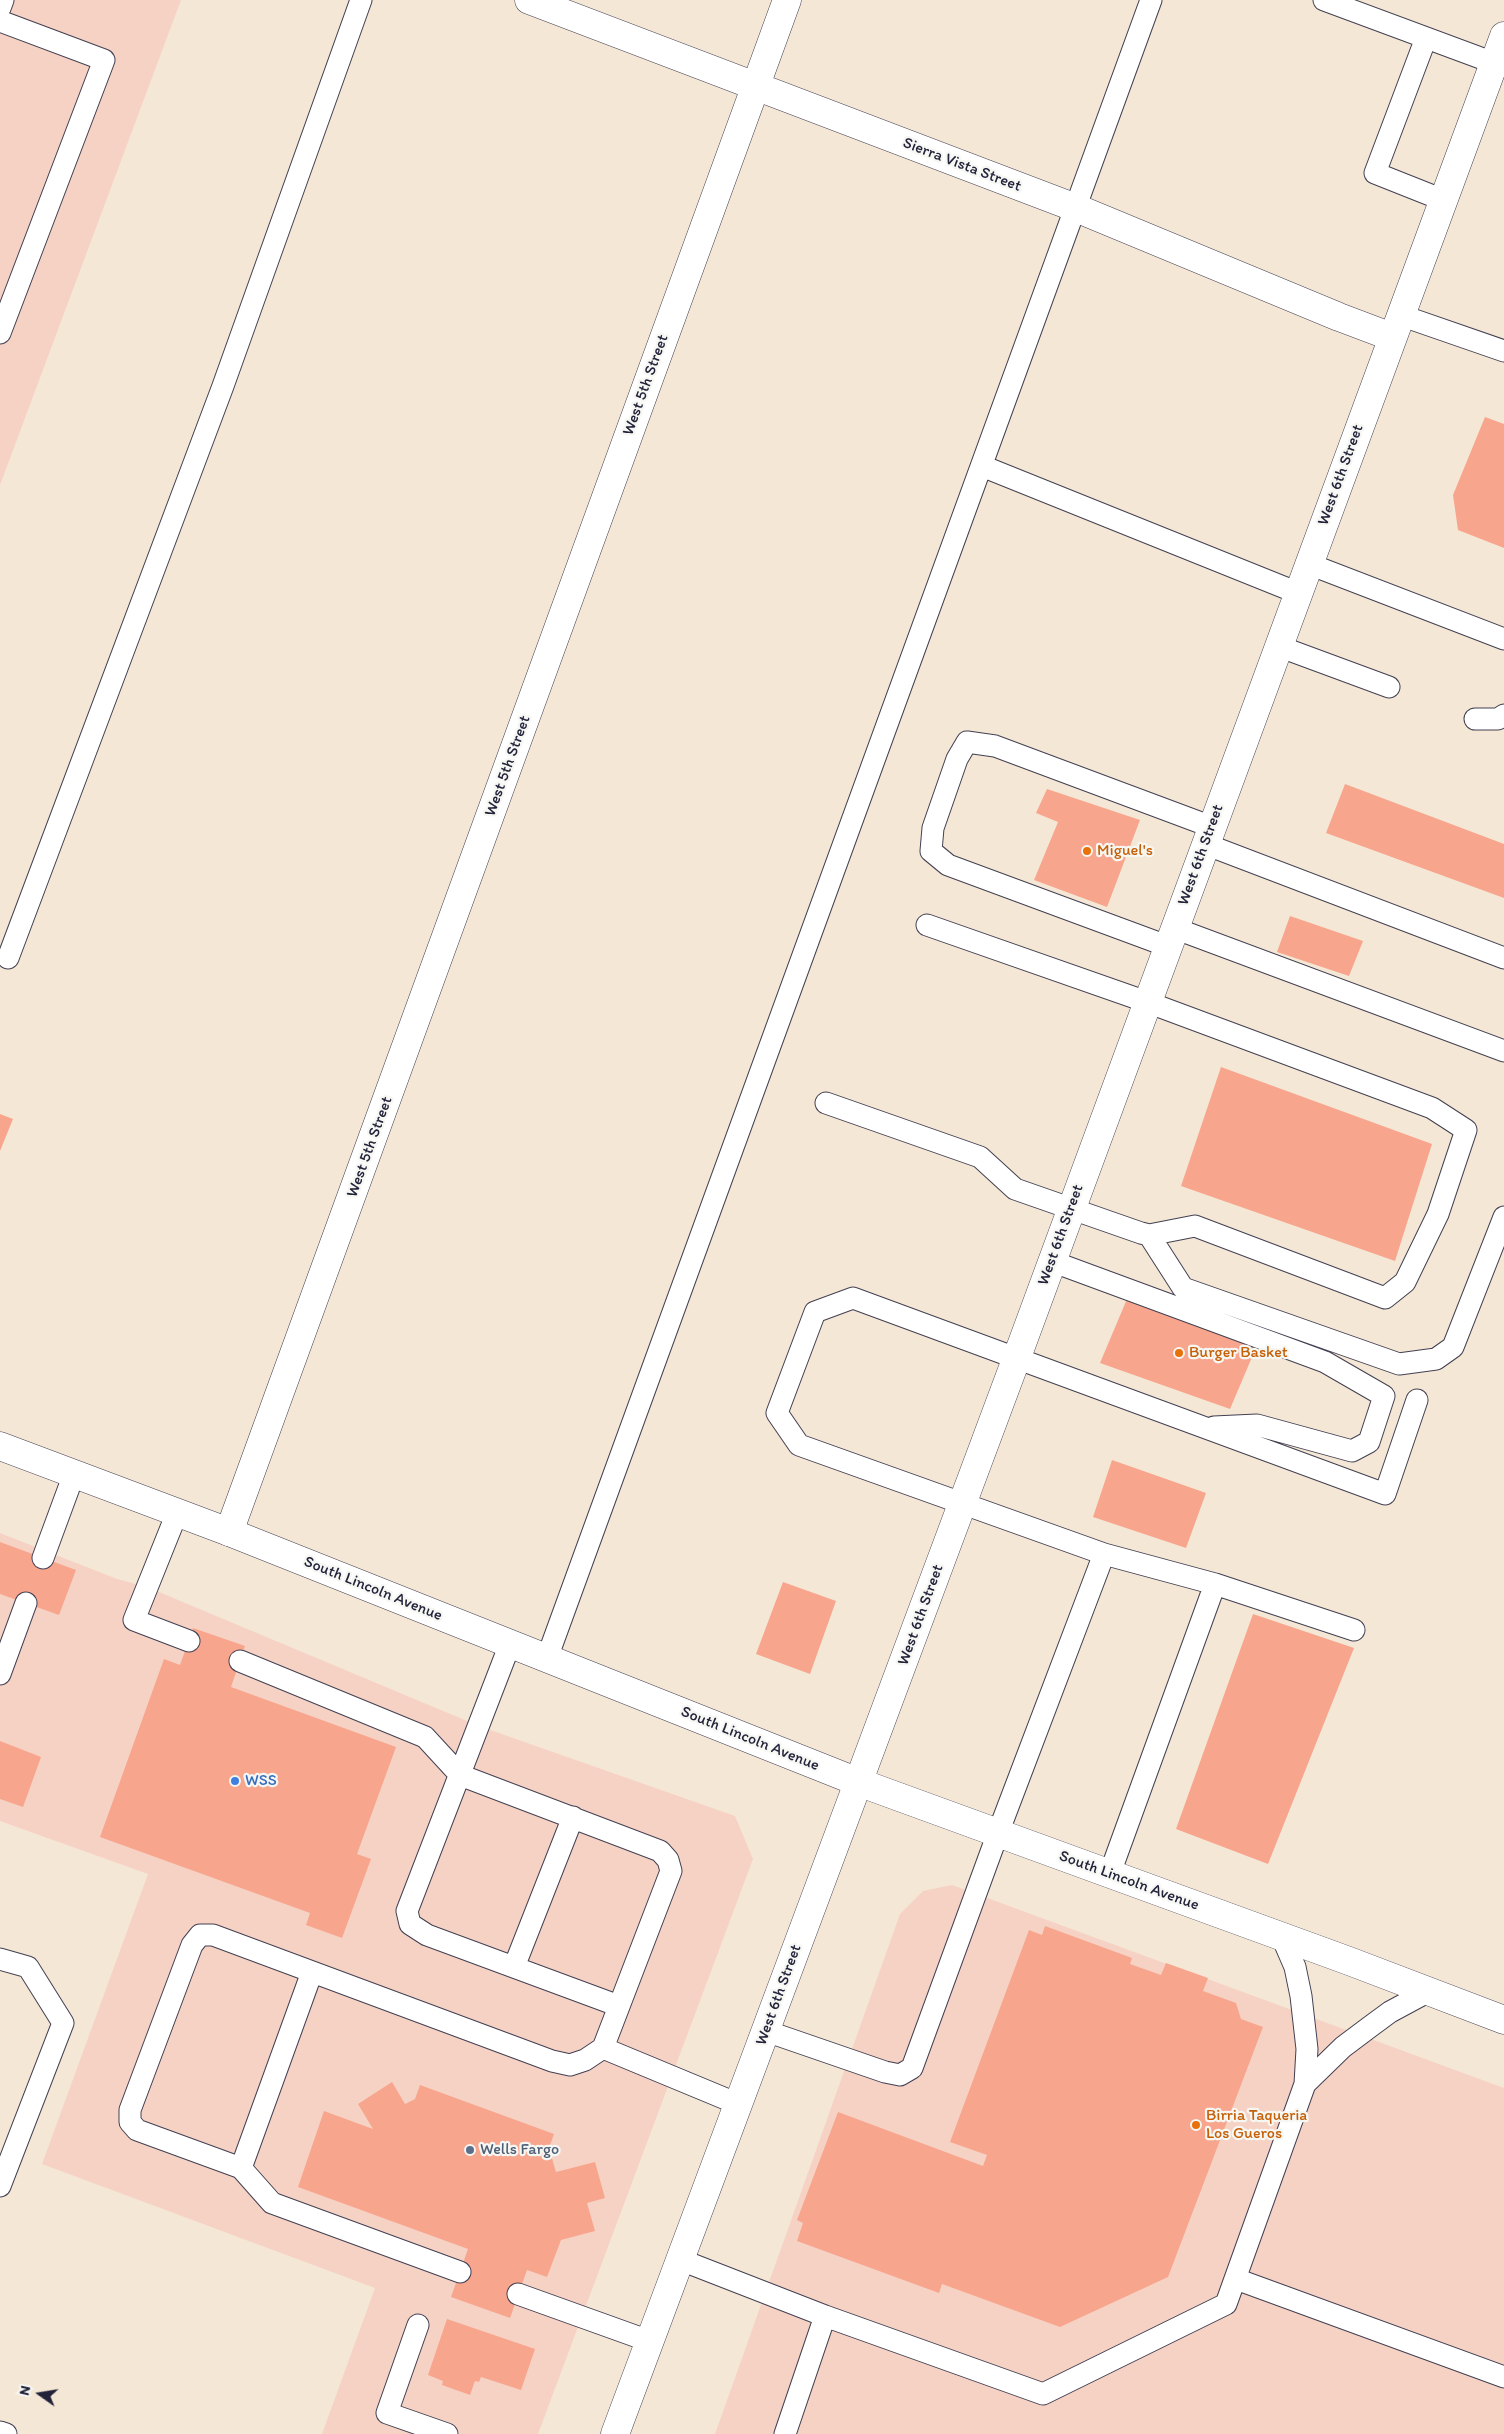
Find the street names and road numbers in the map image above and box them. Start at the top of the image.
street label: Sierra Vista Street [900,134,1024,196]
street label: West 5th Street [619,332,673,438]
street label: West 6th Street [1314,422,1368,528]
street label: West 5th Street [481,713,535,819]
street label: West 6th Street [1174,802,1228,908]
street label: West 5th Street [343,1094,397,1200]
street label: West 6th Street [1034,1182,1088,1288]
street label: South Lincoln Avenue [301,1552,445,1626]
street label: West 6th Street [894,1562,948,1668]
street label: South Lincoln Avenue [678,1702,822,1776]
street label: South Lincoln Avenue [1056,1847,1202,1915]
street label: West 6th Street [752,1942,806,2048]

